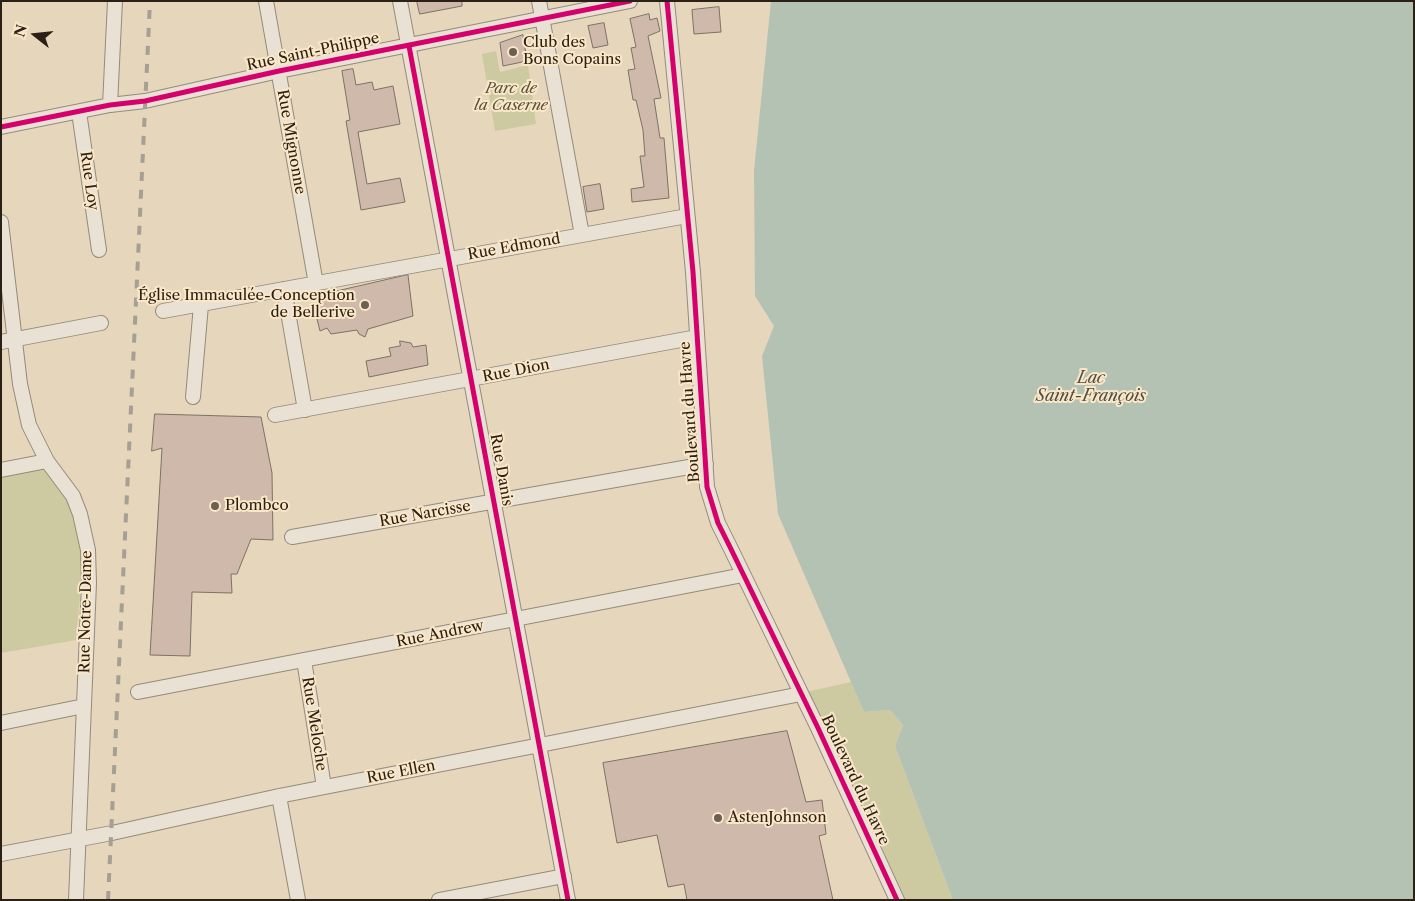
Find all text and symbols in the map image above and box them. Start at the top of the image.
north arrow [10,10,60,60]
text: N [10,23,31,39]
street label: Rue Saint-Philippe [245,29,381,75]
place label: Club des Bons Copains [523,34,621,69]
marker: Club des Bons Copains [507,46,519,58]
park label: Parc de la Caserne [474,80,548,115]
street label: Rue Mignonne [273,88,309,196]
street label: Rue Loy [76,150,102,212]
street label: Rue Edmond [466,230,562,264]
place label: Église Immaculée-Conception de Bellerive [138,287,355,322]
marker: Église Immaculée-Conception de Bellerive [359,299,371,311]
street label: Boulevard du Havre [676,341,704,483]
street label: Rue Dion [481,356,551,386]
water label: Lac Saint-François [1036,368,1146,406]
street label: Rue Danis [486,432,516,508]
place label: Plombco [225,497,289,515]
street label: Rue Narcisse [378,497,472,531]
marker: Plombco [209,500,221,512]
street label: Rue Notre-Dame [76,550,96,674]
street label: Rue Andrew [395,617,485,651]
street label: Rue Meloche [298,676,330,772]
street label: Boulevard du Havre [817,712,893,848]
street label: Rue Ellen [365,757,437,787]
place label: AstenJohnson [728,809,827,827]
marker: AstenJohnson [712,812,724,824]

